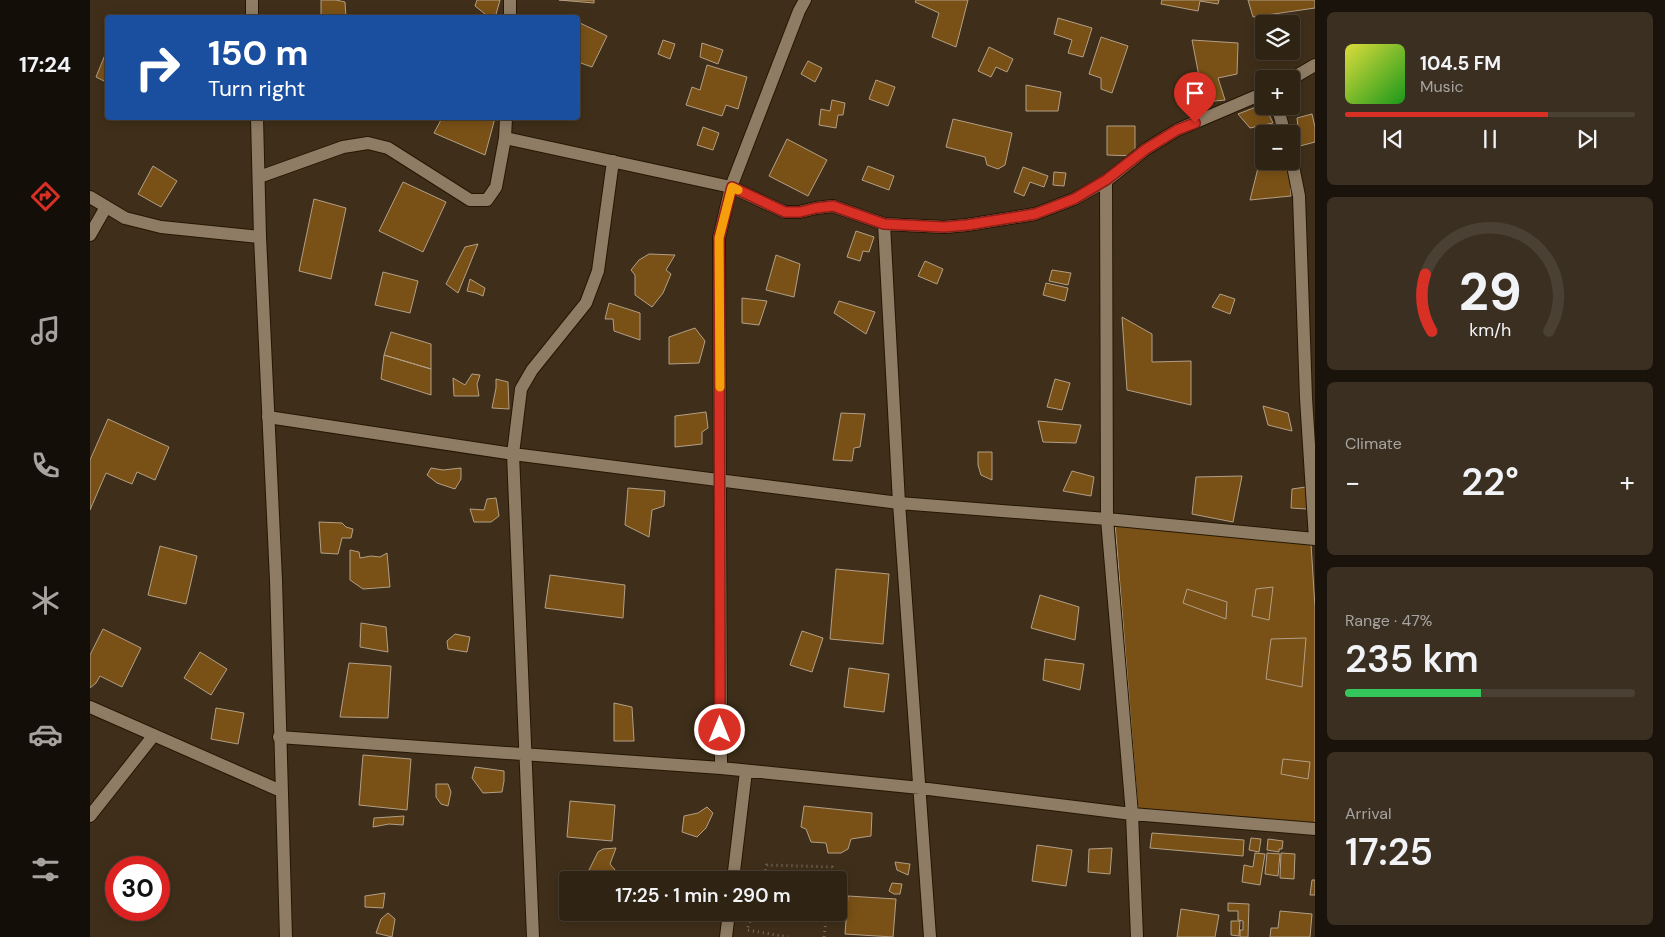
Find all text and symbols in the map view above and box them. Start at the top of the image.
map controls [1255,15,1300,170]
button: layers [1255,15,1300,60]
text: 150 m [208,30,308,76]
icon: right [125,35,190,100]
text: 17:24 [19,50,71,79]
text: 104.5 FM [1420,51,1501,76]
button: + [1255,70,1300,115]
pin [1174,72,1216,123]
text: Turn right [208,74,305,103]
text: Music [1420,76,1464,97]
icon: arrive [1181,79,1209,107]
button: − [1255,125,1300,170]
icon: previous [1379,125,1407,153]
icon: pause [1476,125,1504,153]
icon: next [1573,125,1601,153]
icon: directions [28,179,63,214]
text: 29 [1459,258,1521,326]
icon: music [28,313,63,348]
text: km/h [1469,318,1511,342]
text: Climate [1345,433,1402,454]
icon: phone [28,448,63,483]
text: 22° [1461,457,1519,507]
text: − [1345,464,1360,501]
text: + [1620,464,1635,501]
icon: climate [28,583,63,618]
text: Range · 47% [1345,610,1432,631]
text: 235 km [1345,634,1479,684]
position arrow [693,703,745,755]
icon: car [28,717,63,752]
text: Arrival [1345,803,1392,824]
text: 17:25 [1345,827,1433,877]
icon: filters [28,852,63,887]
speed limit sign: 30 [105,856,170,921]
text: 17:25 · 1 min · 290 m [615,883,791,908]

